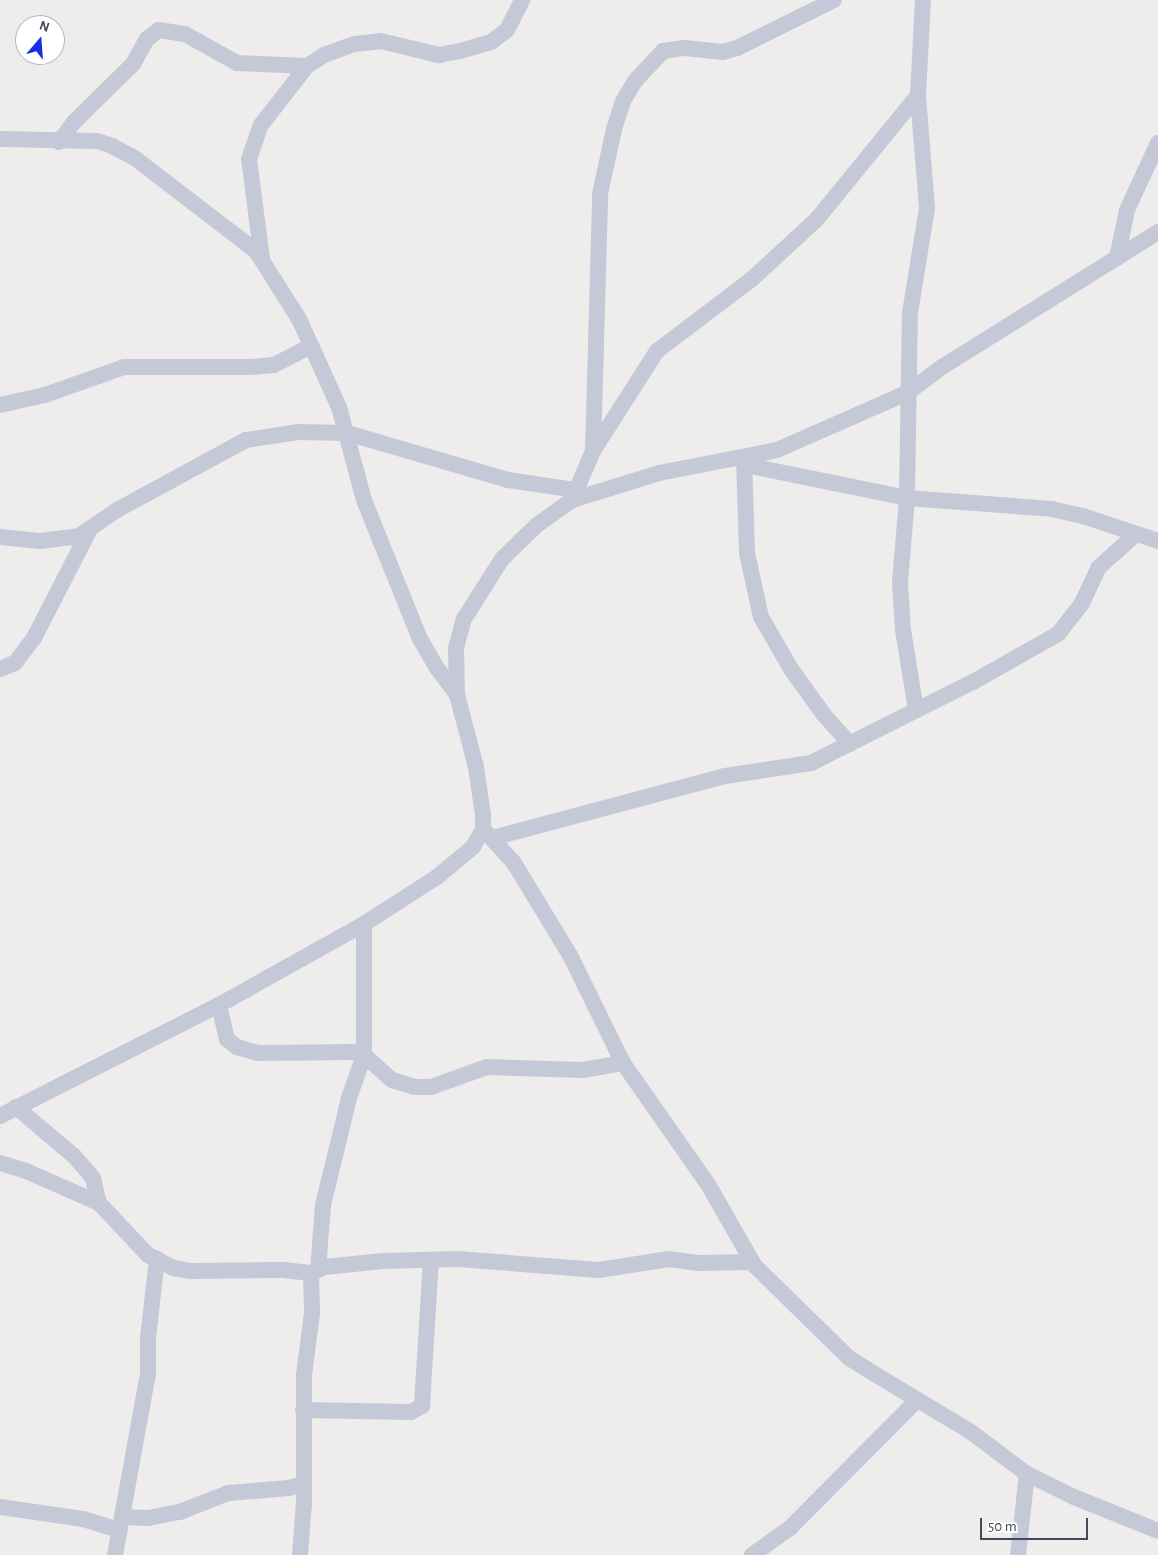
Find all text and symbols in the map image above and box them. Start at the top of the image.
north arrow [15,15,65,65]
text: N [38,19,51,35]
scale bar [983,1508,1090,1540]
text: 50 m [988,1519,1017,1534]

